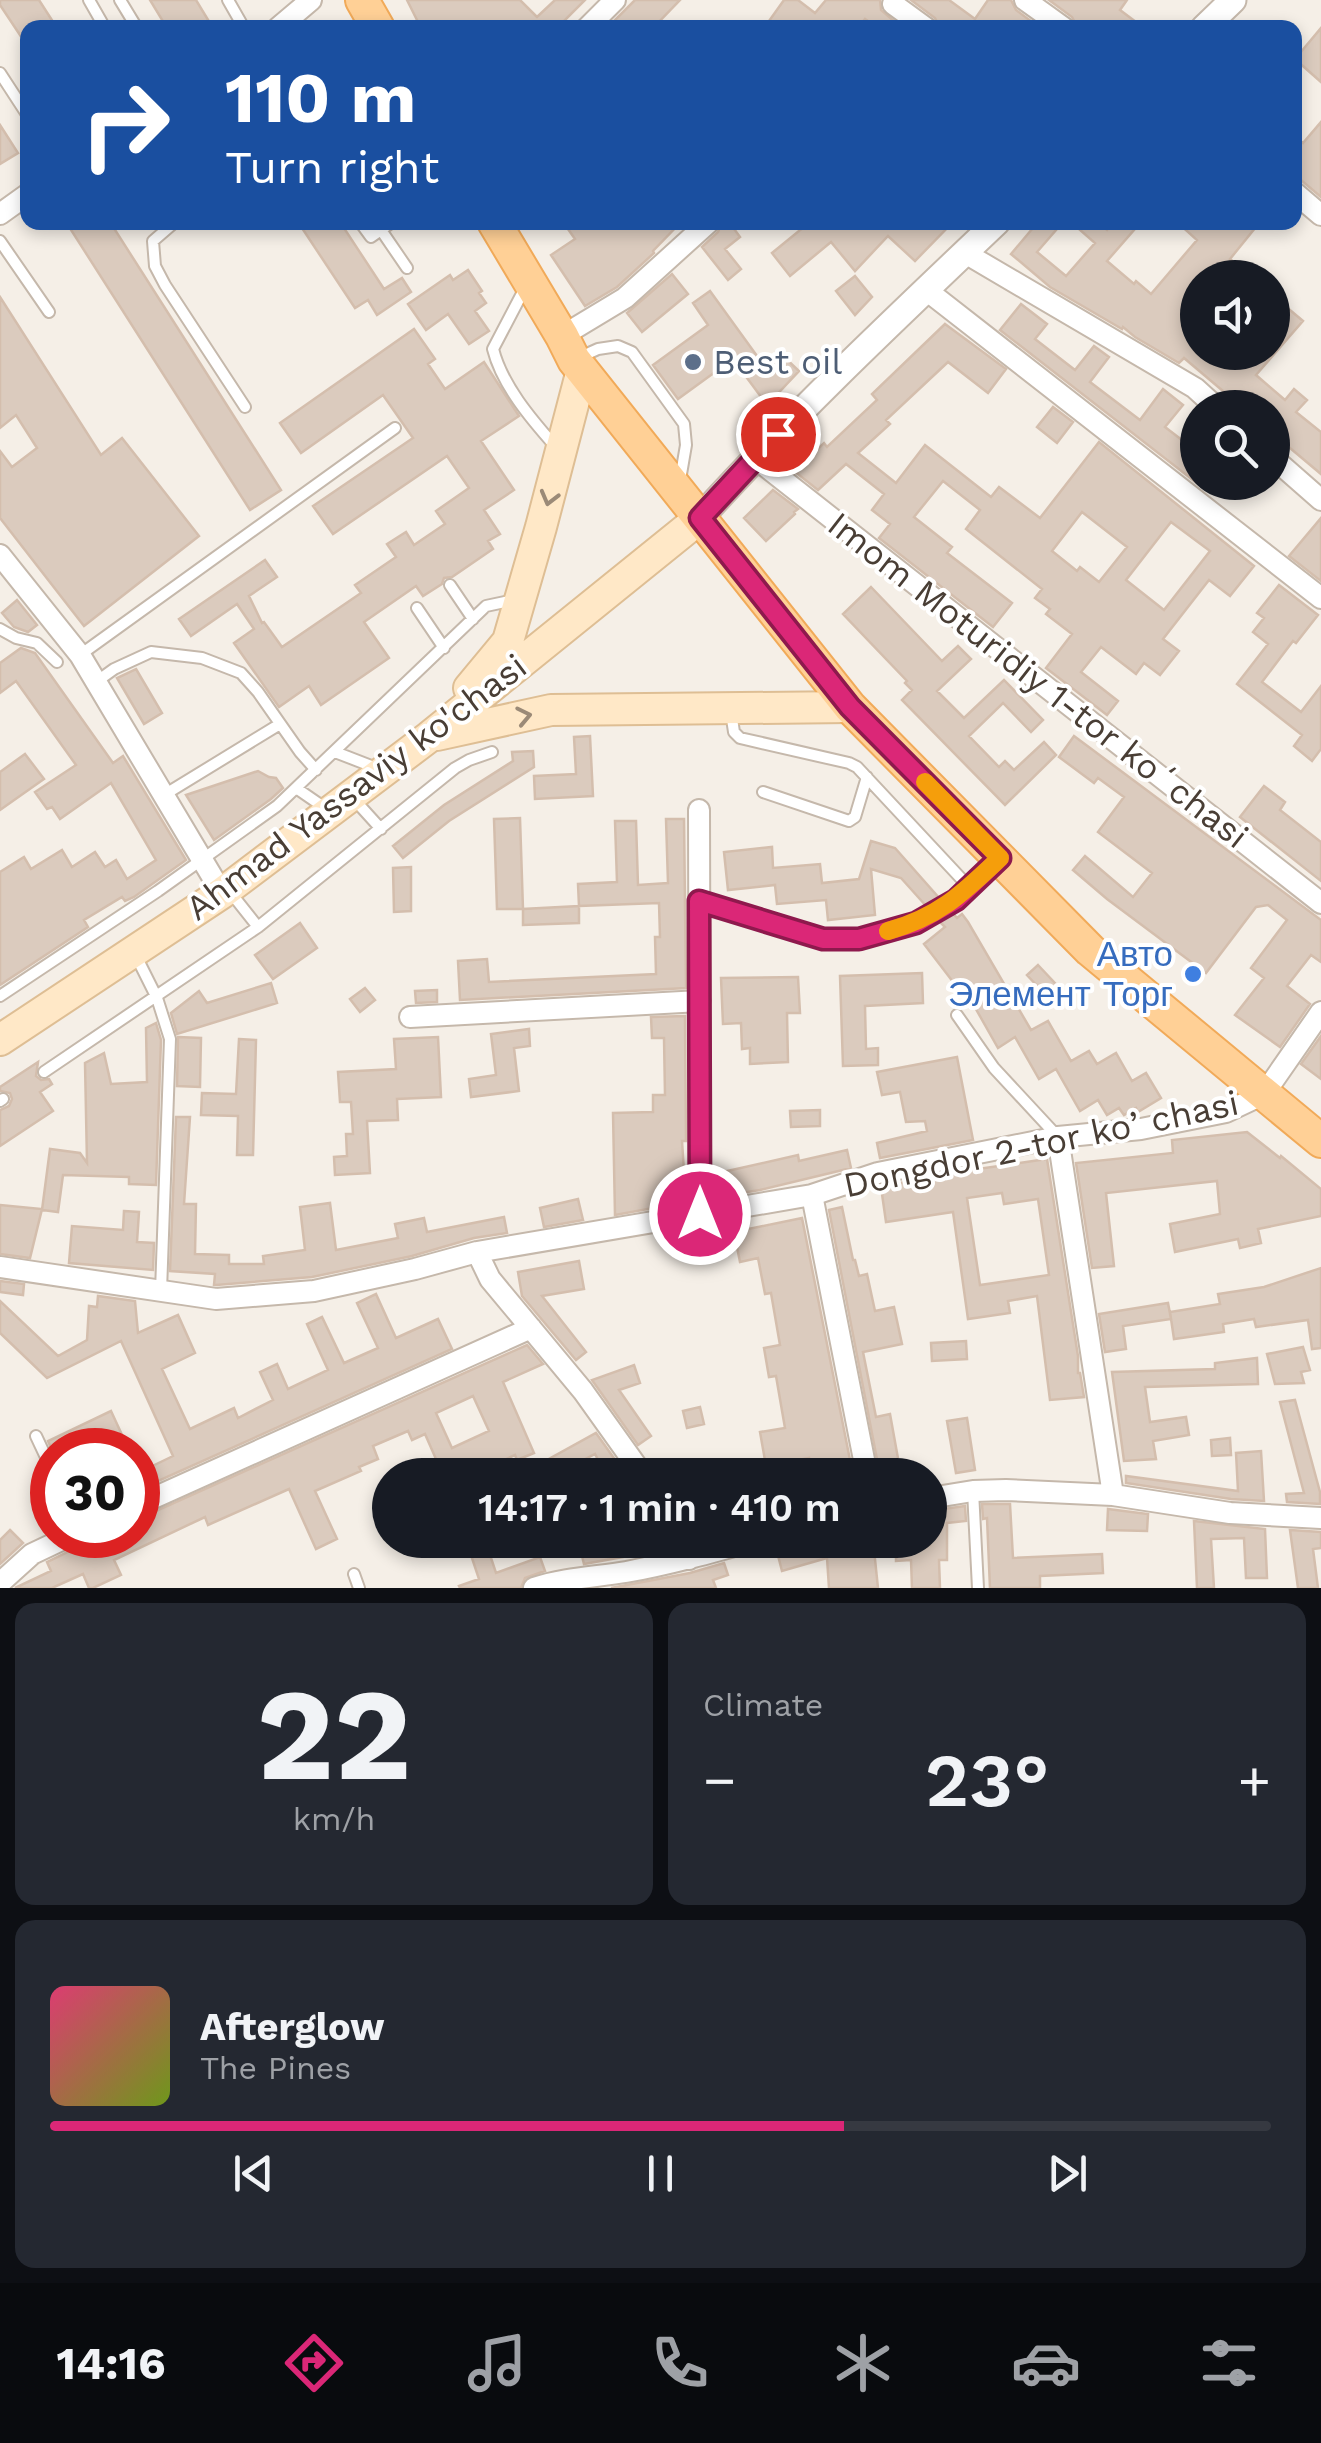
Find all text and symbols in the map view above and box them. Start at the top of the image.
text: 110 m [225,57,416,139]
icon: right [60,60,190,190]
text: Turn right [225,141,439,194]
map controls [1180,260,1290,500]
button: sound [1180,260,1290,370]
place label: Best oil [713,341,842,383]
marker: Best oil [682,351,704,373]
button: search [1180,390,1290,500]
pin [736,392,821,477]
icon: arrive [751,407,806,462]
one-way arrow [540,489,561,506]
street label: Imom Moturidiy 1-tor koʻchasi [820,503,1256,857]
street label: Ahmad Yassaviy ko'chasi [177,645,535,929]
one-way arrow [515,707,532,728]
place label: Авто Элемент Торг [948,933,1173,1015]
marker: Авто Элемент Торг [1182,963,1204,985]
street label: Dongdor 2-tor koʼchasi [840,1082,1242,1206]
position arrow [648,1162,752,1266]
speed limit sign: 30 [30,1428,160,1558]
text: 14:17 · 1 min · 410 m [478,1486,841,1530]
text: 22 [257,1658,411,1811]
text: Climate [703,1686,823,1724]
text: 23° [925,1736,1049,1824]
text: − [703,1748,736,1812]
text: + [1238,1748,1271,1812]
text: km/h [293,1800,375,1838]
text: Afterglow [200,2005,385,2049]
text: The Pines [200,2049,351,2087]
icon: previous [226,2146,281,2201]
icon: pause [633,2146,688,2201]
icon: next [1040,2146,1095,2201]
icon: directions [279,2328,349,2398]
icon: music [462,2328,532,2398]
icon: phone [645,2328,715,2398]
icon: climate [828,2328,898,2398]
icon: car [1011,2328,1081,2398]
icon: filters [1194,2328,1264,2398]
text: 14:16 [57,2337,166,2390]

